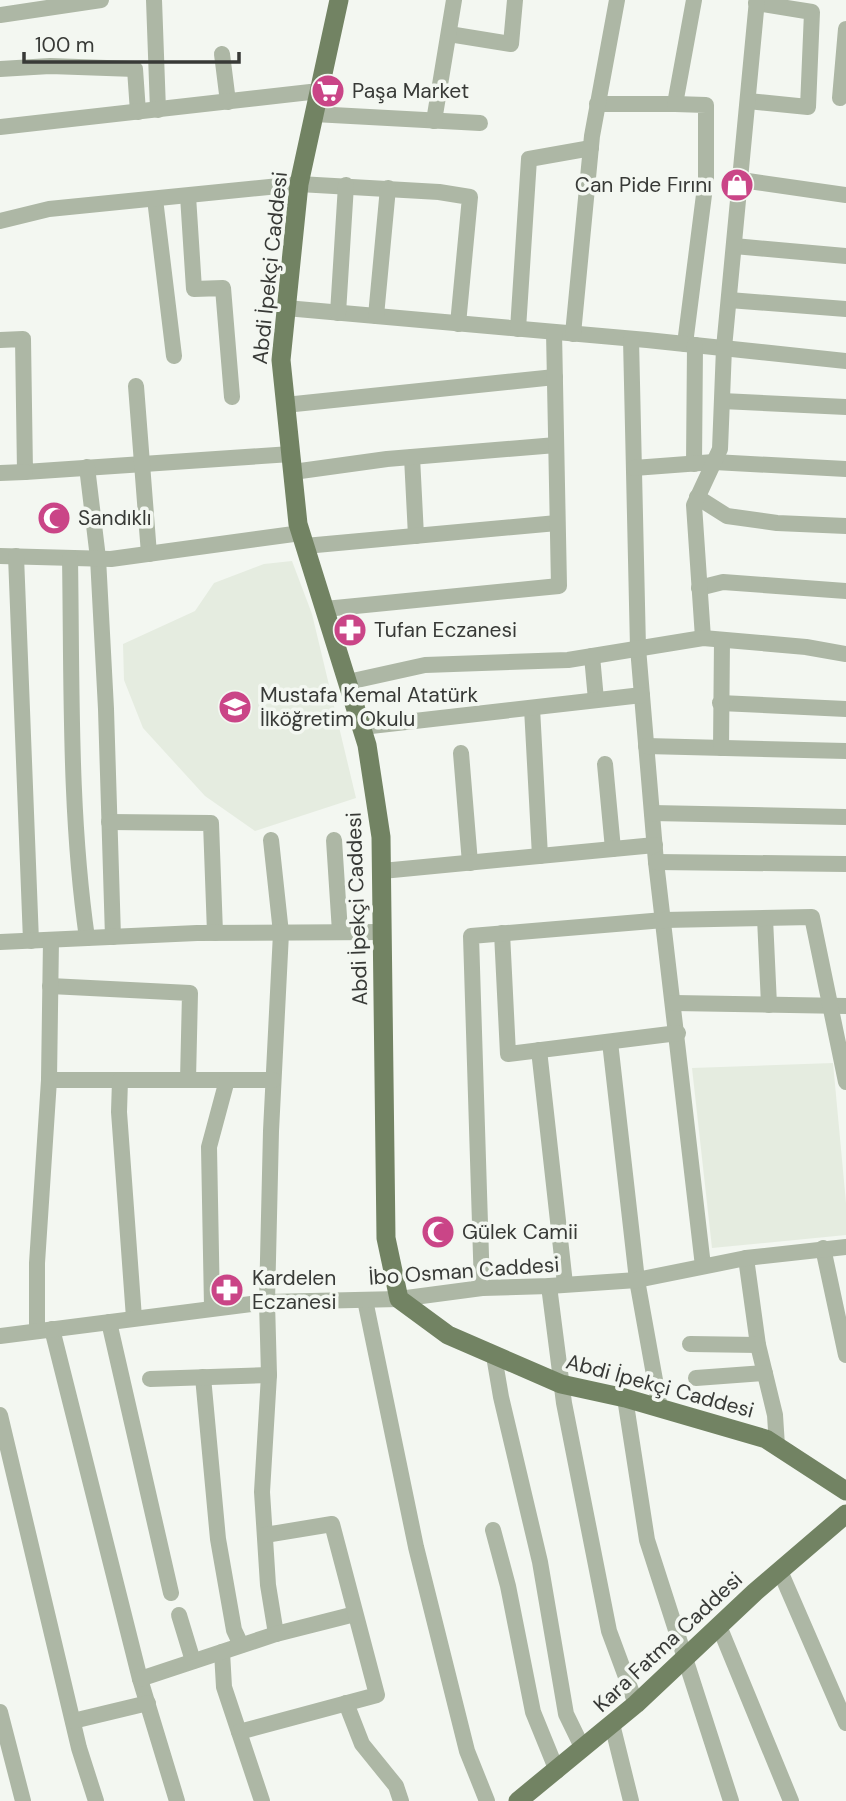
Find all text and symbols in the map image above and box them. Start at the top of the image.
scale bar [24,21,240,65]
text: 100 m [35,31,95,59]
supermarket icon: Paşa Market [309,72,347,110]
place label: Paşa Market [352,77,469,105]
shop icon: Can Pide Fırını [718,166,756,204]
street label: Abdi İpekçi Caddesi [246,170,294,366]
place label: Can Pide Fırını [575,171,712,199]
mosque icon: Sandıklı [35,499,73,537]
place label: Sandıklı [78,504,151,532]
pharmacy icon: Tufan Eczanesi [331,611,369,649]
place label: Tufan Eczanesi [374,616,517,644]
place label: Mustafa Kemal Atatürk İlköğretim Okulu [260,681,479,733]
school or university icon: Mustafa Kemal Atatürk İlköğretim Okulu [216,688,254,726]
street label: Abdi İpekçi Caddesi [340,812,374,1006]
mosque icon: Gülek Camii [419,1213,457,1251]
place label: Gülek Camii [462,1218,578,1246]
street label: İbo Osman Caddesi [368,1250,560,1292]
place label: Kardelen Eczanesi [252,1264,336,1316]
pharmacy icon: Kardelen Eczanesi [208,1271,246,1309]
street label: Abdi İpekçi Caddesi [563,1347,757,1425]
street label: Kara Fatma Caddesi [588,1566,748,1718]

